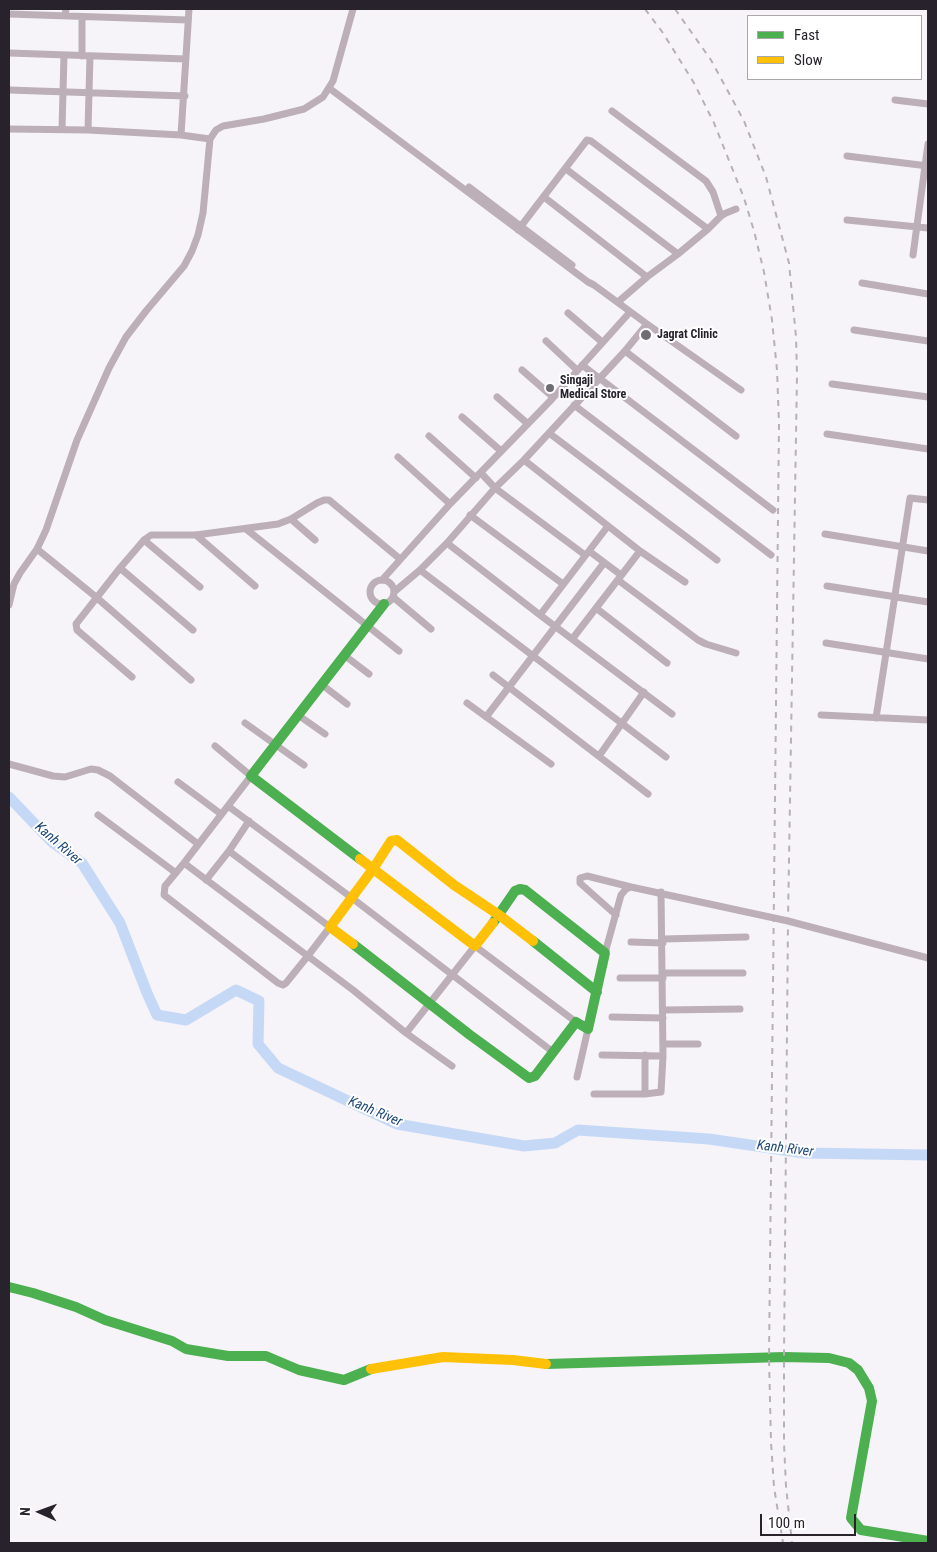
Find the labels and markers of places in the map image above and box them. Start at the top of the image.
marker: Jagrat Clinic [639,328,653,342]
place label: Jagrat Clinic [657,328,718,342]
place label: Singaji Medical Store [560,374,626,402]
marker: Singaji Medical Store [544,382,556,394]

